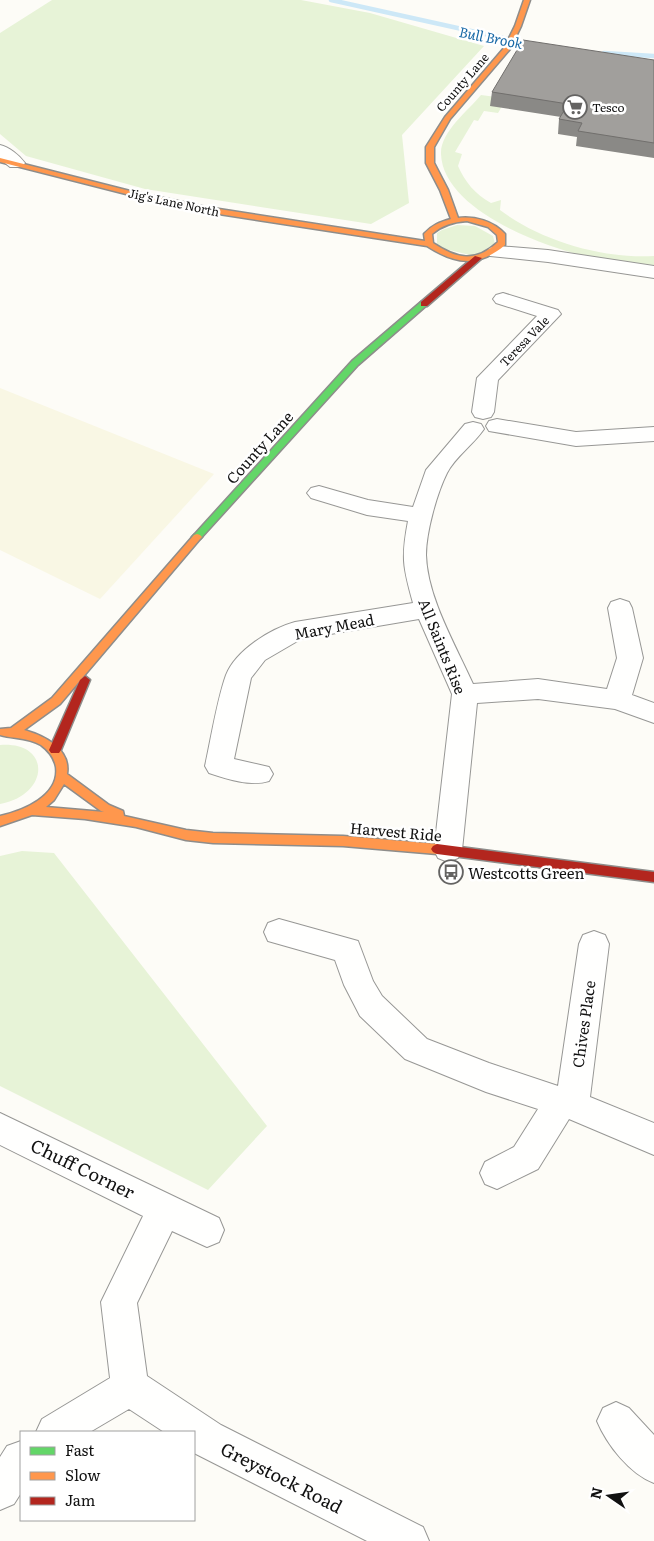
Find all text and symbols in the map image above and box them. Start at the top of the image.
water label: Bull Brook [457,21,525,53]
street label: County Lane [431,49,493,115]
supermarket icon: Tesco [562,94,588,120]
place label: Tesco [592,98,624,116]
street label: Jig's Lane North [127,184,221,220]
street label: Teresa Vale [495,311,553,371]
street label: County Lane [220,405,298,488]
street label: All Saints Rise [413,595,473,698]
street label: Mary Mead [292,607,376,645]
street label: Harvest Ride [349,816,443,846]
bus stop icon: Westcotts Green [438,859,464,885]
place label: Westcotts Green [468,861,584,884]
street label: Chives Place [565,979,601,1069]
street label: Chuff Corner [26,1131,140,1205]
legend [20,1431,195,1521]
street label: Greystock Road [216,1435,348,1519]
text: Fast [65,1438,94,1461]
text: Slow [65,1463,100,1486]
north arrow [584,1471,634,1521]
text: N [584,1485,606,1501]
text: Jam [65,1488,96,1511]

